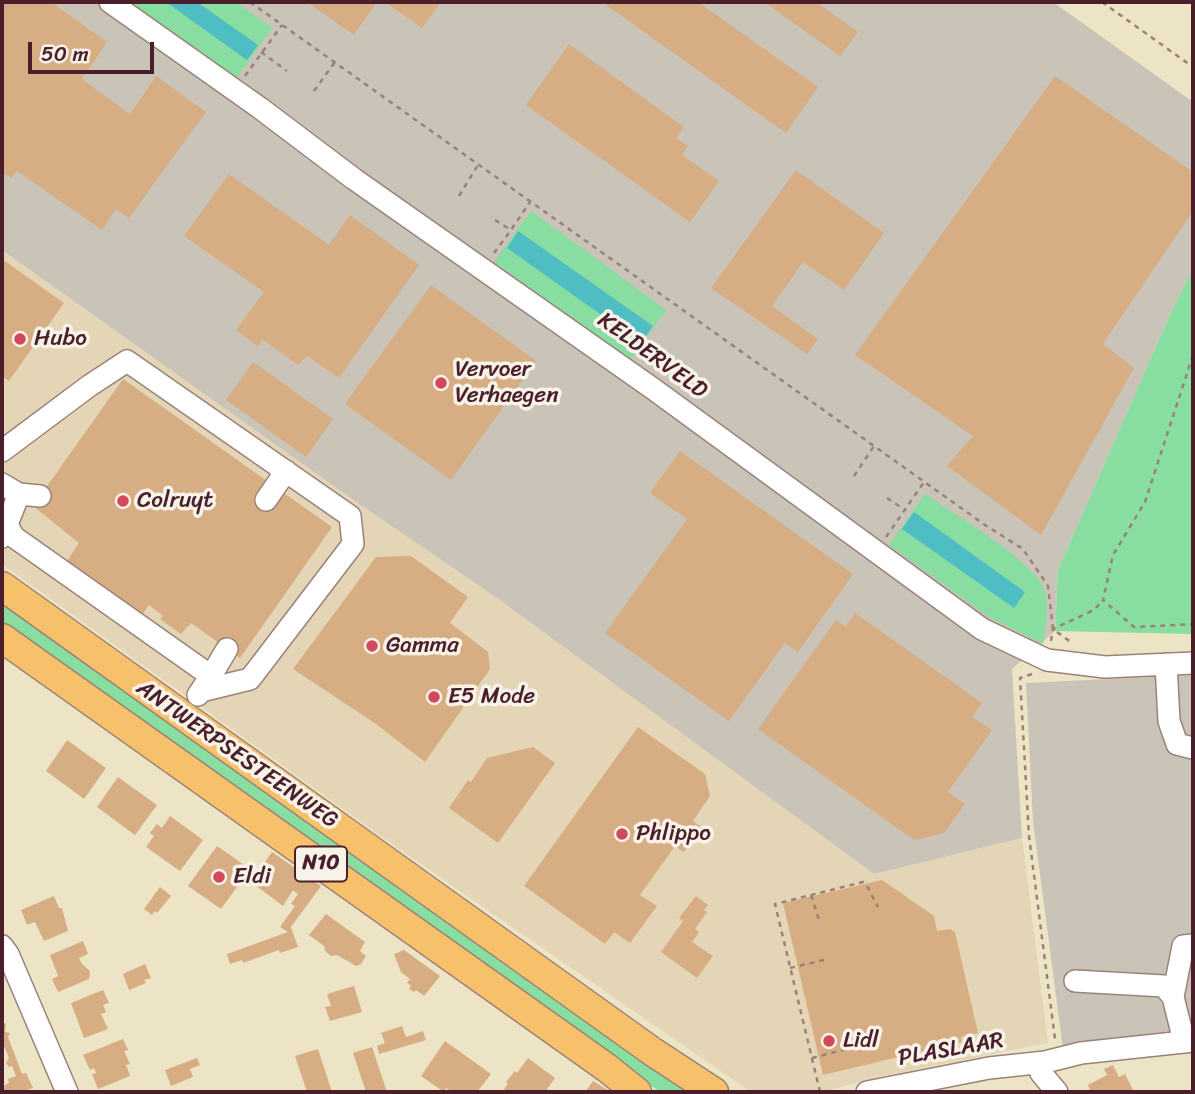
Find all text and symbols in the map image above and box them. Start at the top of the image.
scale bar [32,28,158,72]
text: 50 m [41,35,89,73]
street label: KELDERVELD [592,307,712,405]
place label: Hubo [34,325,87,353]
marker: Hubo [12,331,28,347]
place label: Vervoer Verhaegen [455,356,559,410]
marker: Vervoer Verhaegen [433,375,449,391]
place label: Colruyt [137,487,213,515]
marker: Colruyt [115,493,131,509]
place label: Gamma [386,632,459,660]
marker: Gamma [364,638,380,654]
street label: ANTWERPSESTEENWEG [131,675,343,835]
place label: E5 Mode [448,683,535,711]
marker: E5 Mode [426,689,442,705]
place label: Phlippo [636,820,711,848]
marker: Phlippo [614,826,630,842]
road number: N10 [295,846,347,882]
place label: Eldi [233,863,271,891]
marker: Eldi [211,869,227,885]
place label: Lidl [843,1027,879,1055]
street label: PLASLAAR [896,1027,1006,1073]
marker: Lidl [821,1033,837,1049]

